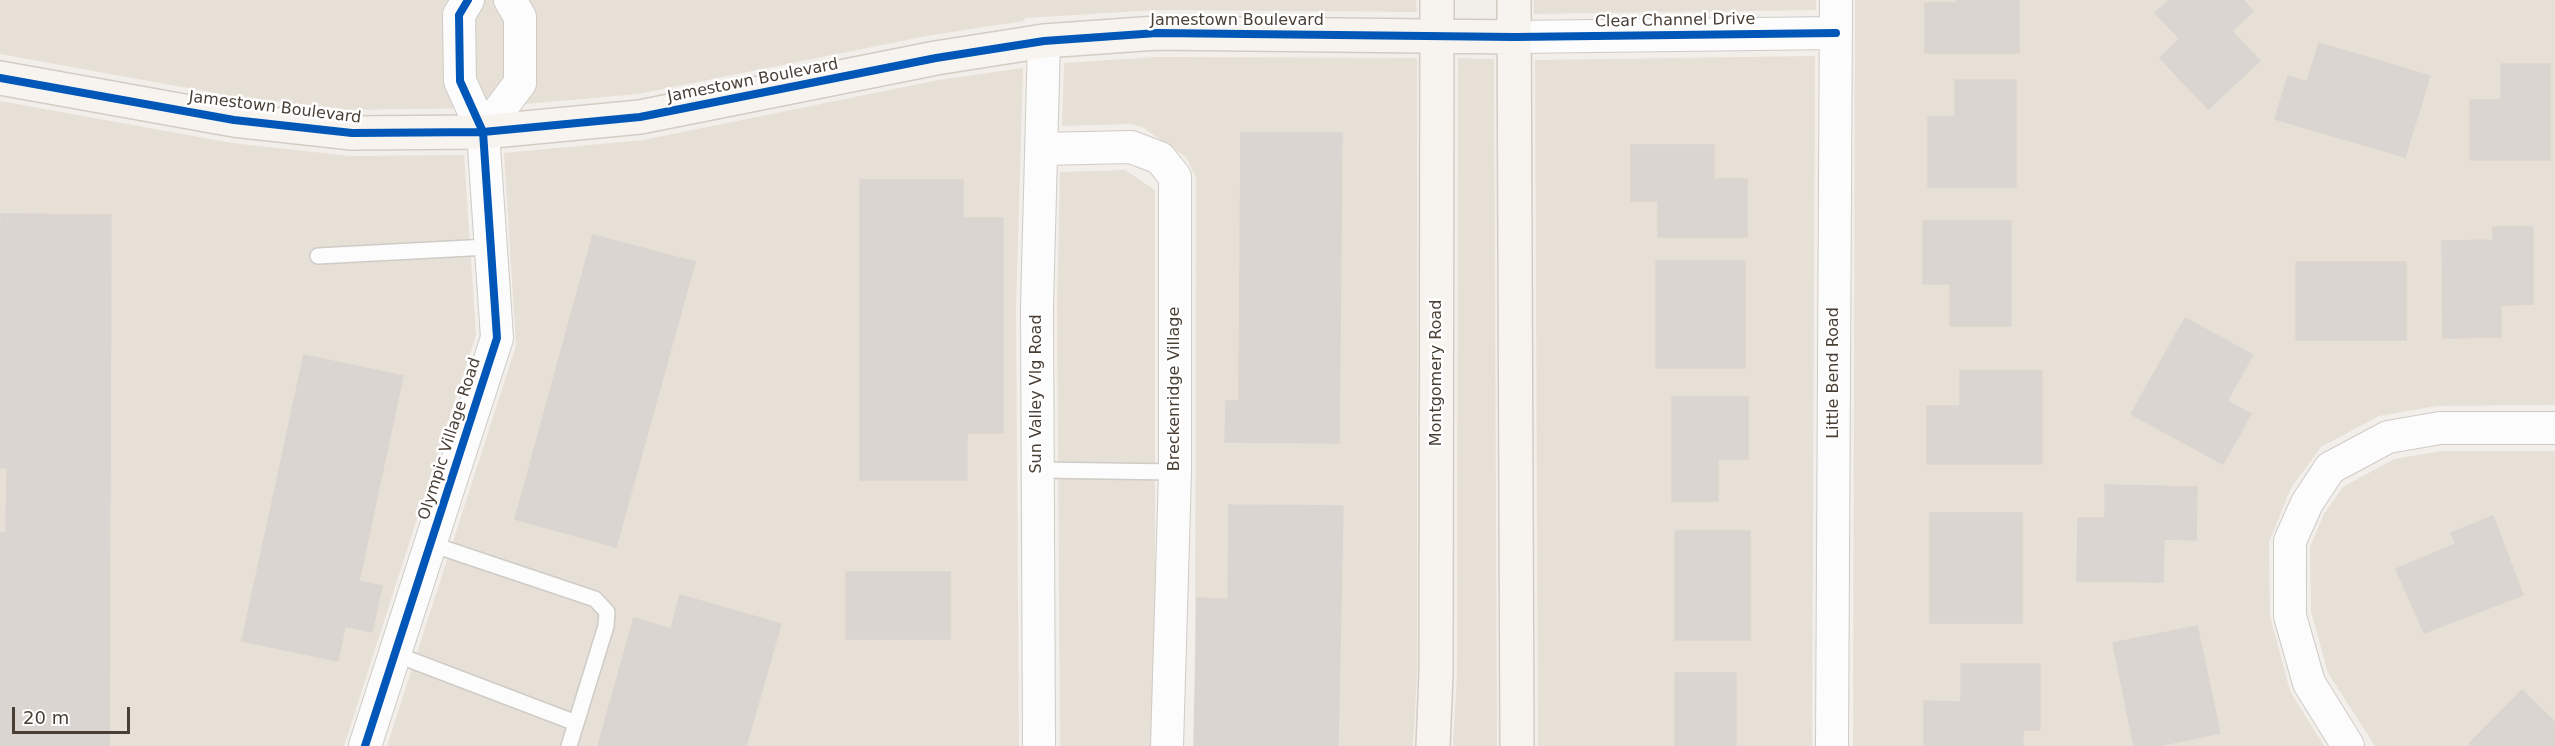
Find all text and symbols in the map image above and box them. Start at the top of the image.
street label: Clear Channel Drive [1595,10,1755,32]
street label: Jamestown Boulevard [1150,11,1324,31]
street label: Jamestown Boulevard [666,55,840,107]
street label: Jamestown Boulevard [188,88,362,128]
street label: Montgomery Road [1427,300,1447,446]
street label: Breckenridge Village [1165,307,1185,471]
street label: Little Bend Road [1824,307,1844,439]
street label: Sun Valley Vlg Road [1027,314,1047,474]
street label: Olympic Village Road [415,355,485,523]
scale bar [15,695,134,733]
text: 20 m [23,707,69,728]

